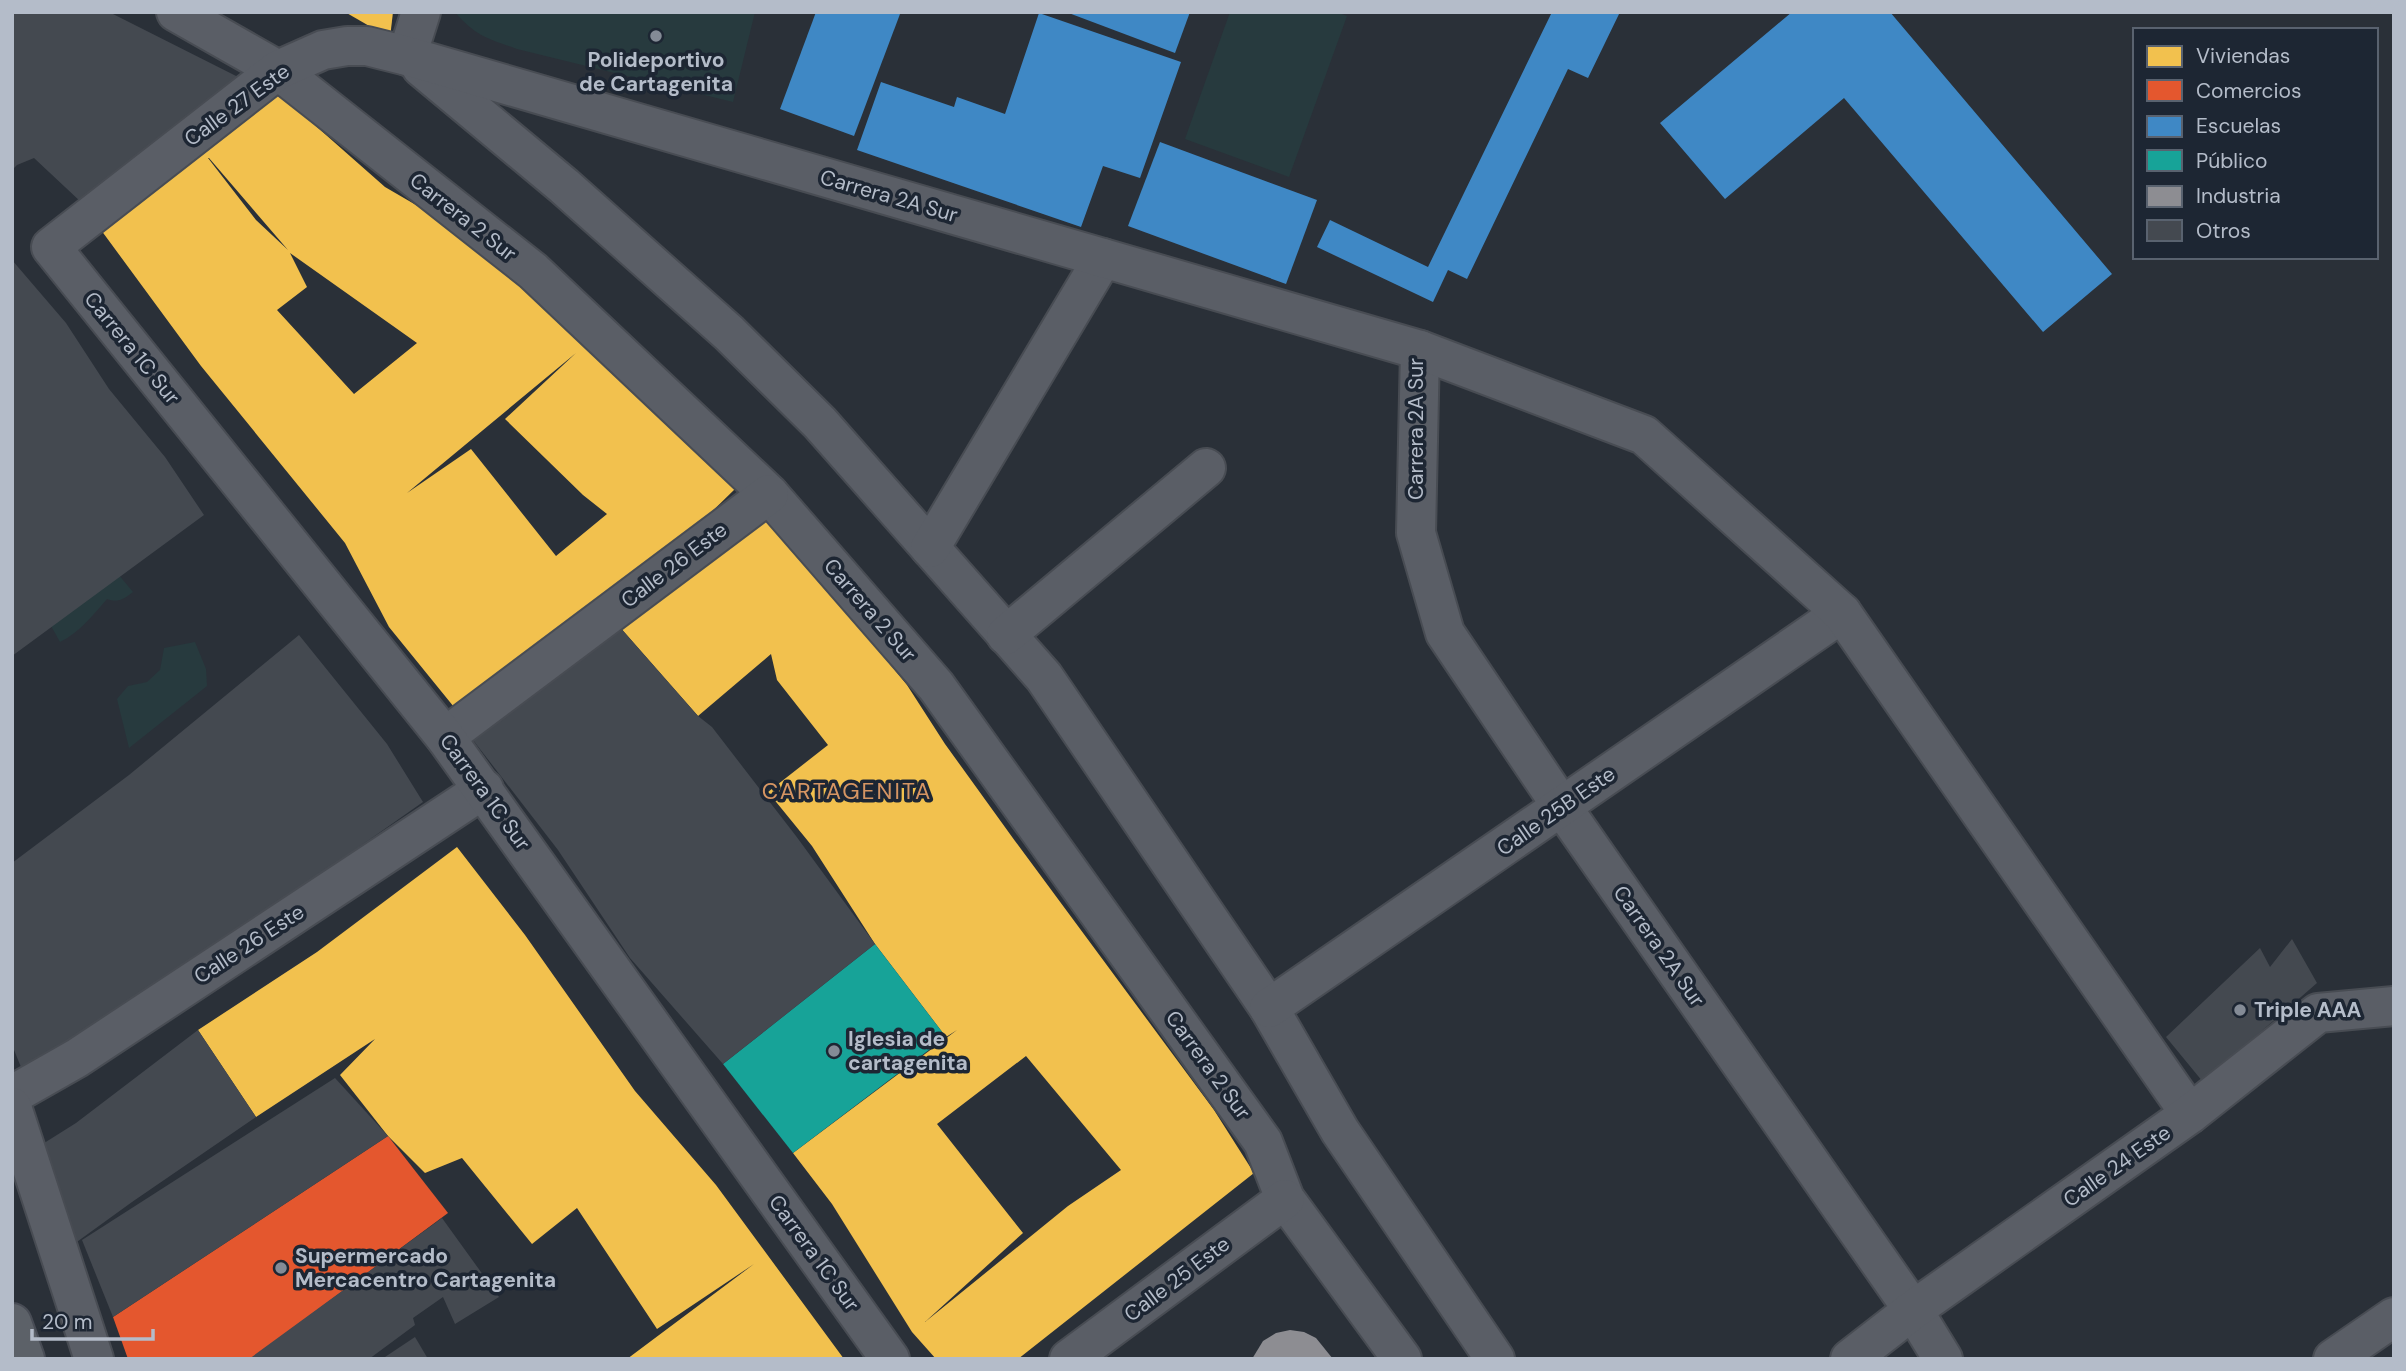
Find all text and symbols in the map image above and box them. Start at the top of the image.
marker: Polideportivo de Cartagenita [648,28,664,44]
legend [2133,28,2378,259]
text: Viviendas [2196,42,2290,70]
place label: Polideportivo de Cartagenita [579,46,733,98]
street label: Calle 27 Este [179,57,295,153]
text: Comercios [2196,77,2302,105]
text: Escuelas [2196,112,2281,140]
text: Público [2196,147,2268,175]
street label: Carrera 2A Sur [817,163,961,229]
street label: Carrera 2 Sur [404,167,522,268]
text: Industria [2196,182,2281,210]
text: Otros [2196,217,2251,245]
street label: Carrera 1C Sur [78,286,186,410]
street label: Carrera 2A Sur [1402,358,1430,500]
street label: Calle 26 Este [615,516,733,614]
street label: Carrera 2 Sur [817,553,923,668]
street label: Carrera 1C Sur [433,728,537,856]
street label: Calle 25B Este [1491,760,1621,862]
district label: CARTAGENITA [762,776,932,806]
street label: Carrera 2A Sur [1607,880,1711,1012]
street label: Calle 26 Este [189,898,310,990]
place label: Triple AAA [2254,996,2362,1024]
marker: Triple AAA [2232,1002,2248,1018]
street label: Carrera 2 Sur [1159,1005,1257,1125]
place label: Iglesia de cartagenita [848,1025,968,1077]
marker: Iglesia de cartagenita [826,1043,842,1059]
street label: Calle 24 Este [2058,1119,2176,1213]
street label: Carrera 1C Sur [762,1189,866,1317]
street label: Calle 25 Este [1118,1230,1236,1328]
place label: Supermercado Mercacentro Cartagenita [295,1242,556,1294]
marker: Supermercado Mercacentro Cartagenita [273,1260,289,1276]
scale bar [32,1298,152,1342]
text: 20 m [42,1308,93,1336]

